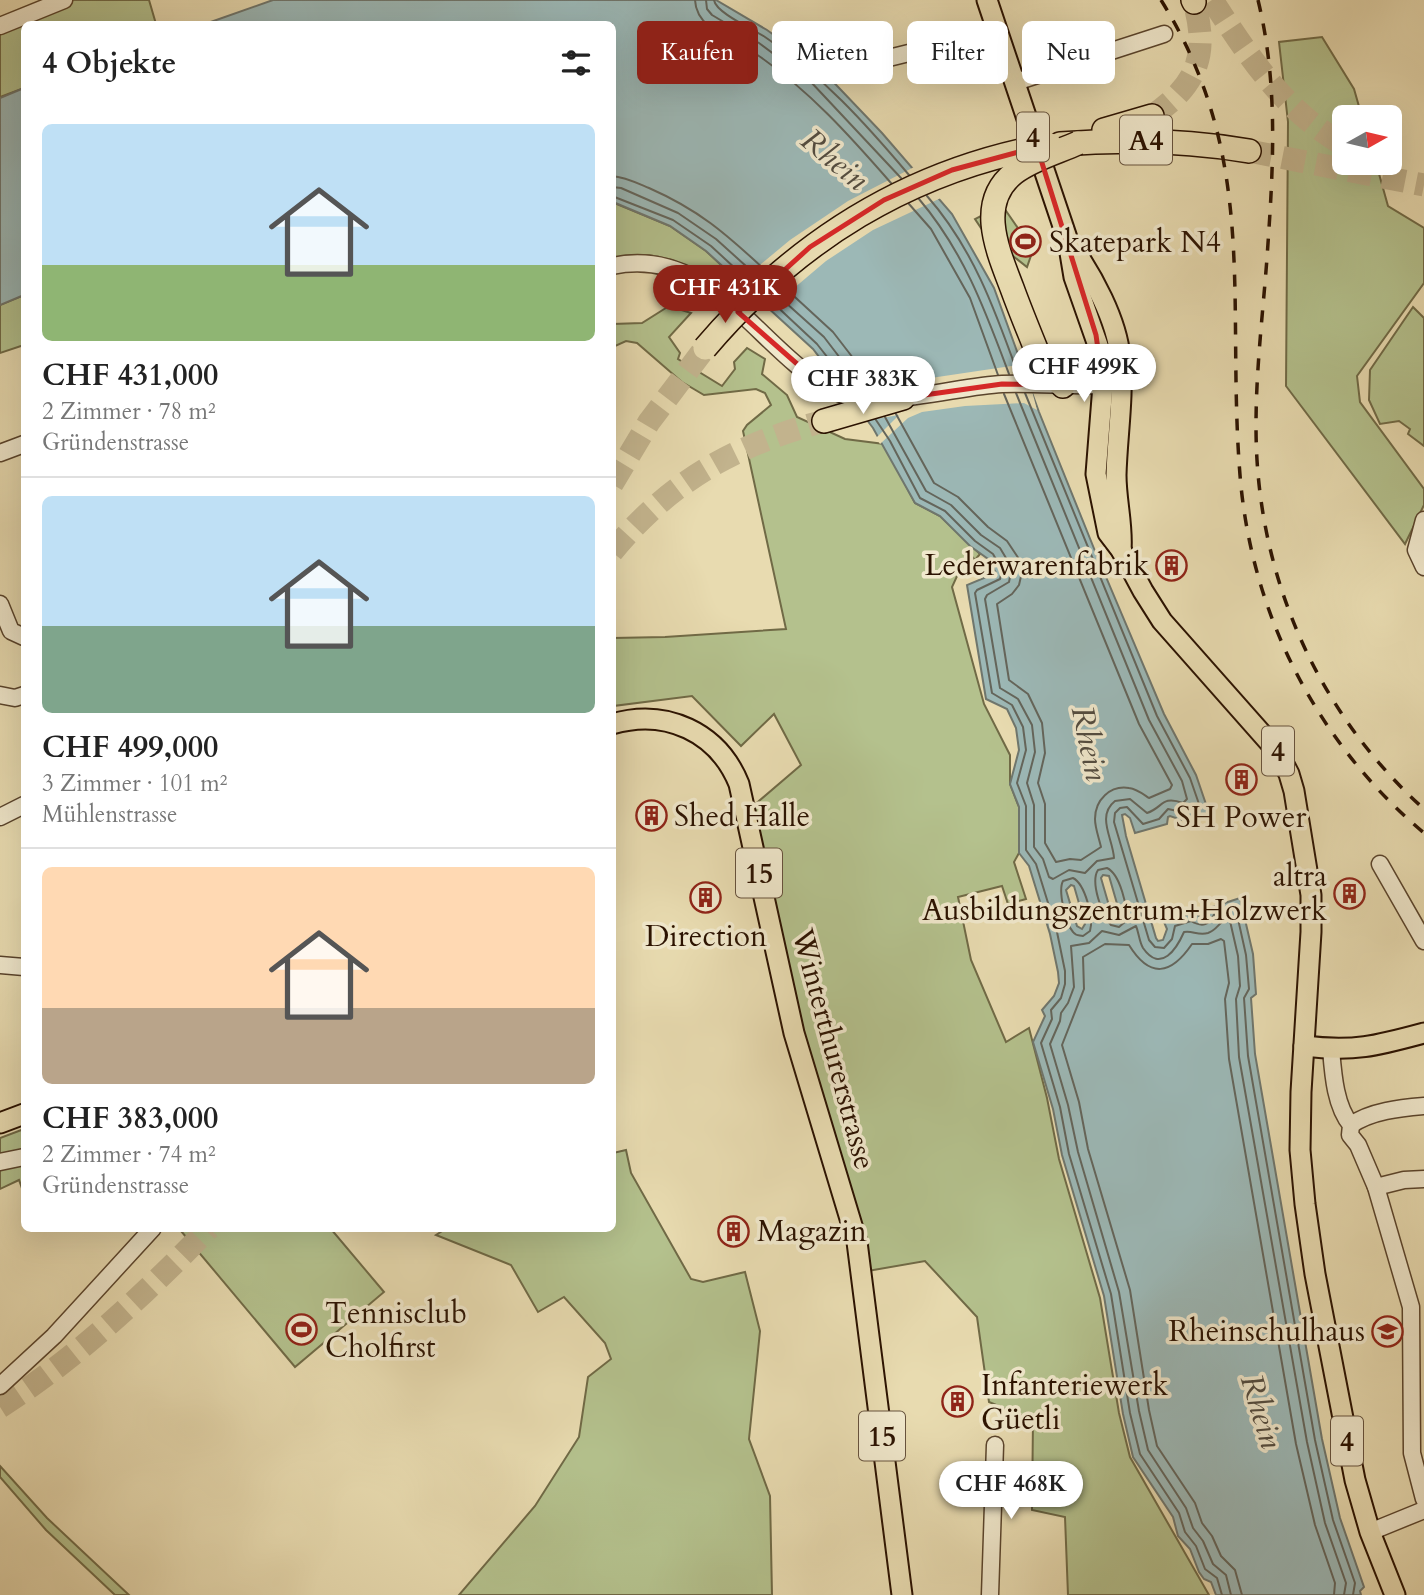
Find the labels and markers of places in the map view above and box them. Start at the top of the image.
place label: Skatepark N4 [1049,222,1221,263]
sports icon: Skatepark N4 [1009,225,1043,259]
pin: CHF 431K [653,266,797,325]
pin: CHF 499K [1012,344,1156,404]
pin: CHF 383K [791,356,935,416]
place label: Lederwarenfabrik [924,545,1149,586]
building icon: Lederwarenfabrik [1155,548,1189,582]
building icon: SH Power [1224,762,1258,796]
place label: Shed Halle [674,796,810,837]
place label: SH Power [1176,797,1306,838]
building icon: Shed Halle [634,799,668,833]
place label: altra Ausbildungszentrum+Holzwerk [922,856,1327,931]
building icon: altra Ausbildungszentrum+Holzwerk [1333,876,1367,910]
building icon: Direction [689,881,723,915]
place label: Direction [645,916,767,957]
place label: Magazin [757,1211,867,1252]
building icon: Magazin [717,1214,751,1248]
place label: Tennisclub Cholfirst [325,1293,467,1368]
place label: Rheinschulhaus [1168,1311,1365,1352]
sports icon: Tennisclub Cholfirst [285,1313,319,1347]
school or university icon: Rheinschulhaus [1371,1314,1405,1348]
place label: Infanteriewerk Güetli [981,1365,1168,1440]
building icon: Infanteriewerk Güetli [941,1385,975,1419]
pin: CHF 468K [939,1462,1083,1521]

